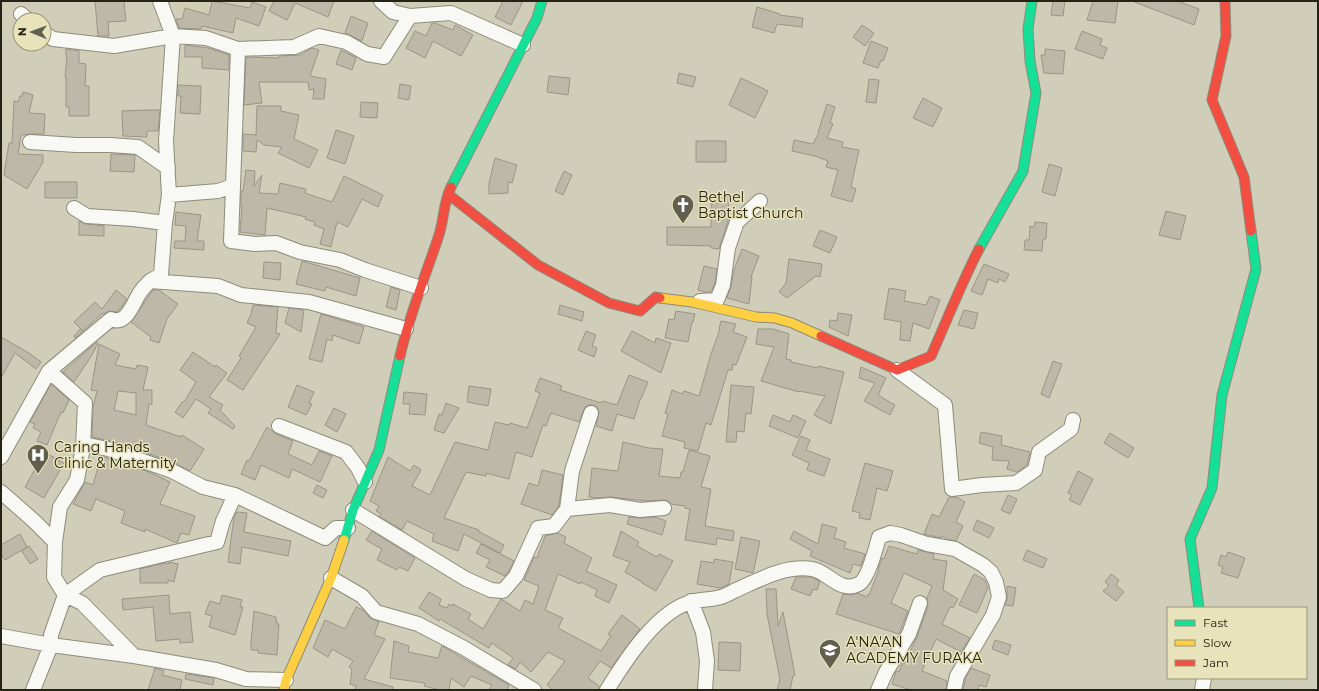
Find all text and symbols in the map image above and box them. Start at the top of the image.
north arrow [12,12,52,52]
text: N [15,27,29,36]
place label: Bethel Baptist Church [698,188,803,222]
church icon: Bethel Baptist Church [670,192,696,225]
place label: Caring Hands Clinic & Maternity [54,438,177,472]
hospital icon: Caring Hands Clinic & Maternity [25,442,51,475]
legend [1167,607,1307,679]
text: Fast [1203,615,1228,630]
place label: A'NA'AN ACADEMY FURAKA [846,633,983,667]
text: Slow [1203,635,1232,650]
school or university icon: A'NA'AN ACADEMY FURAKA [817,637,843,670]
text: Jam [1202,655,1229,670]

